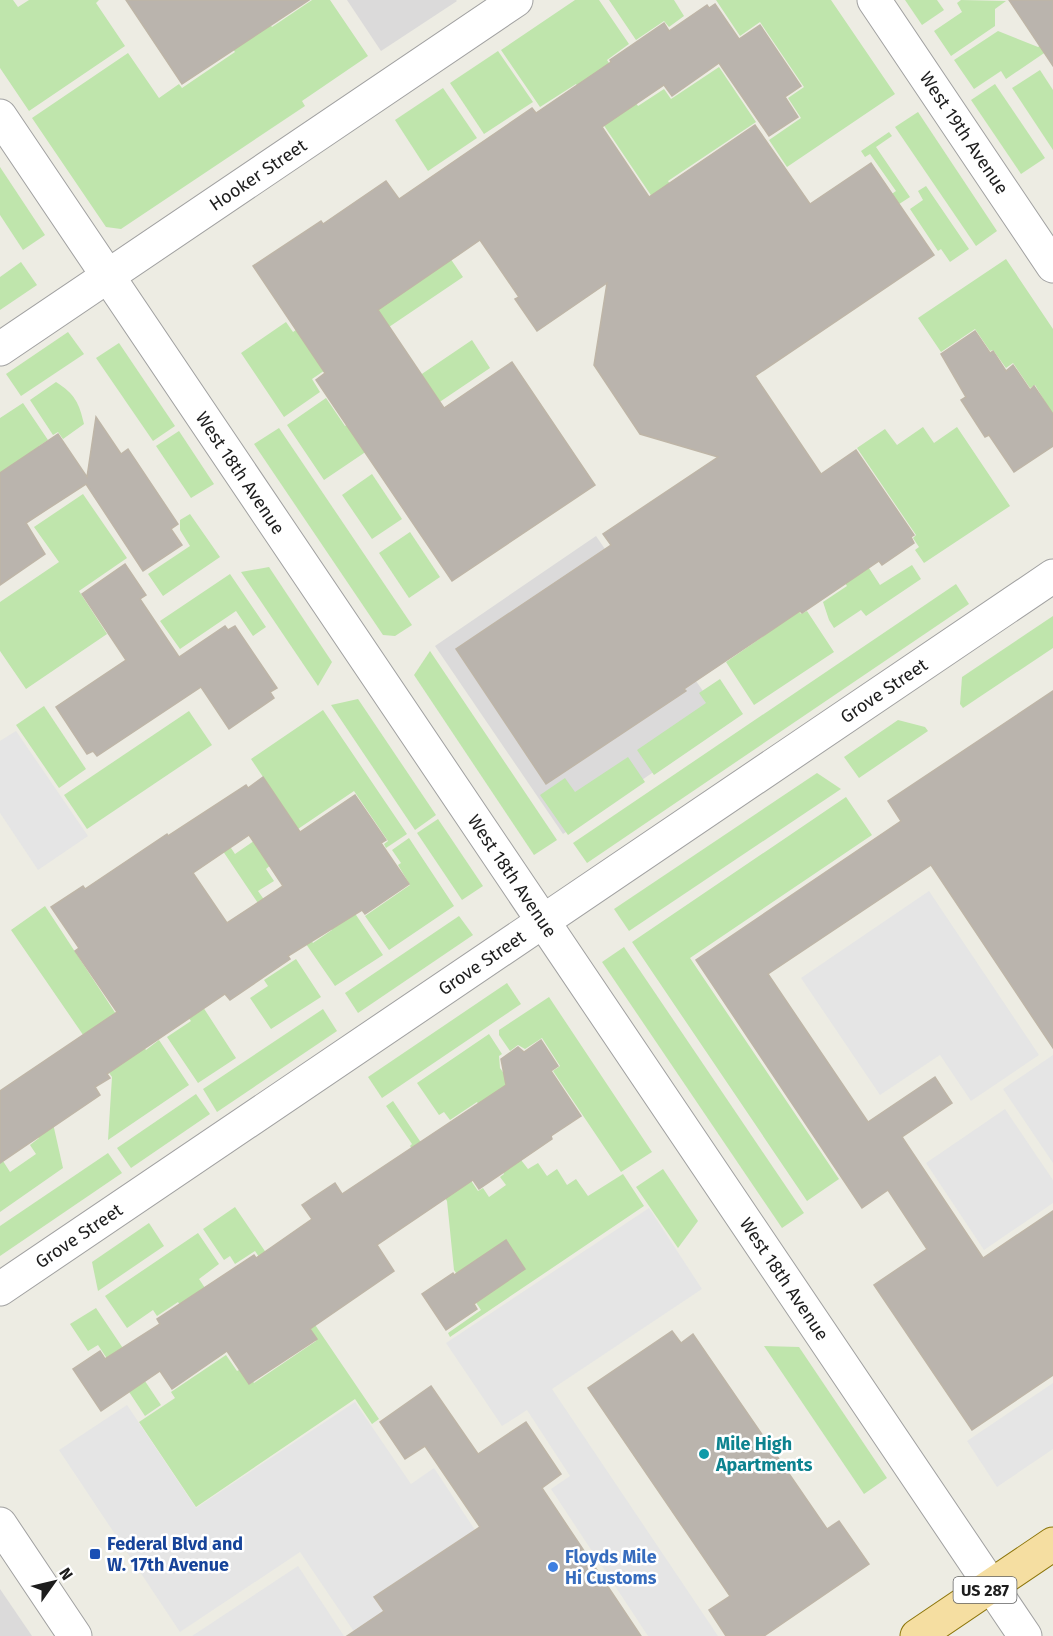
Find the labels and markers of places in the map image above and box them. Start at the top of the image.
place label: Mile High Apartments [715,1433,813,1476]
marker: Mile High Apartments [697,1447,711,1461]
place label: Federal Blvd and W. 17th Avenue [107,1533,243,1576]
place label: Floyds Mile Hi Customs [565,1546,657,1589]
marker: Federal Blvd and W. 17th Avenue [88,1547,102,1561]
marker: Floyds Mile Hi Customs [546,1560,560,1574]

